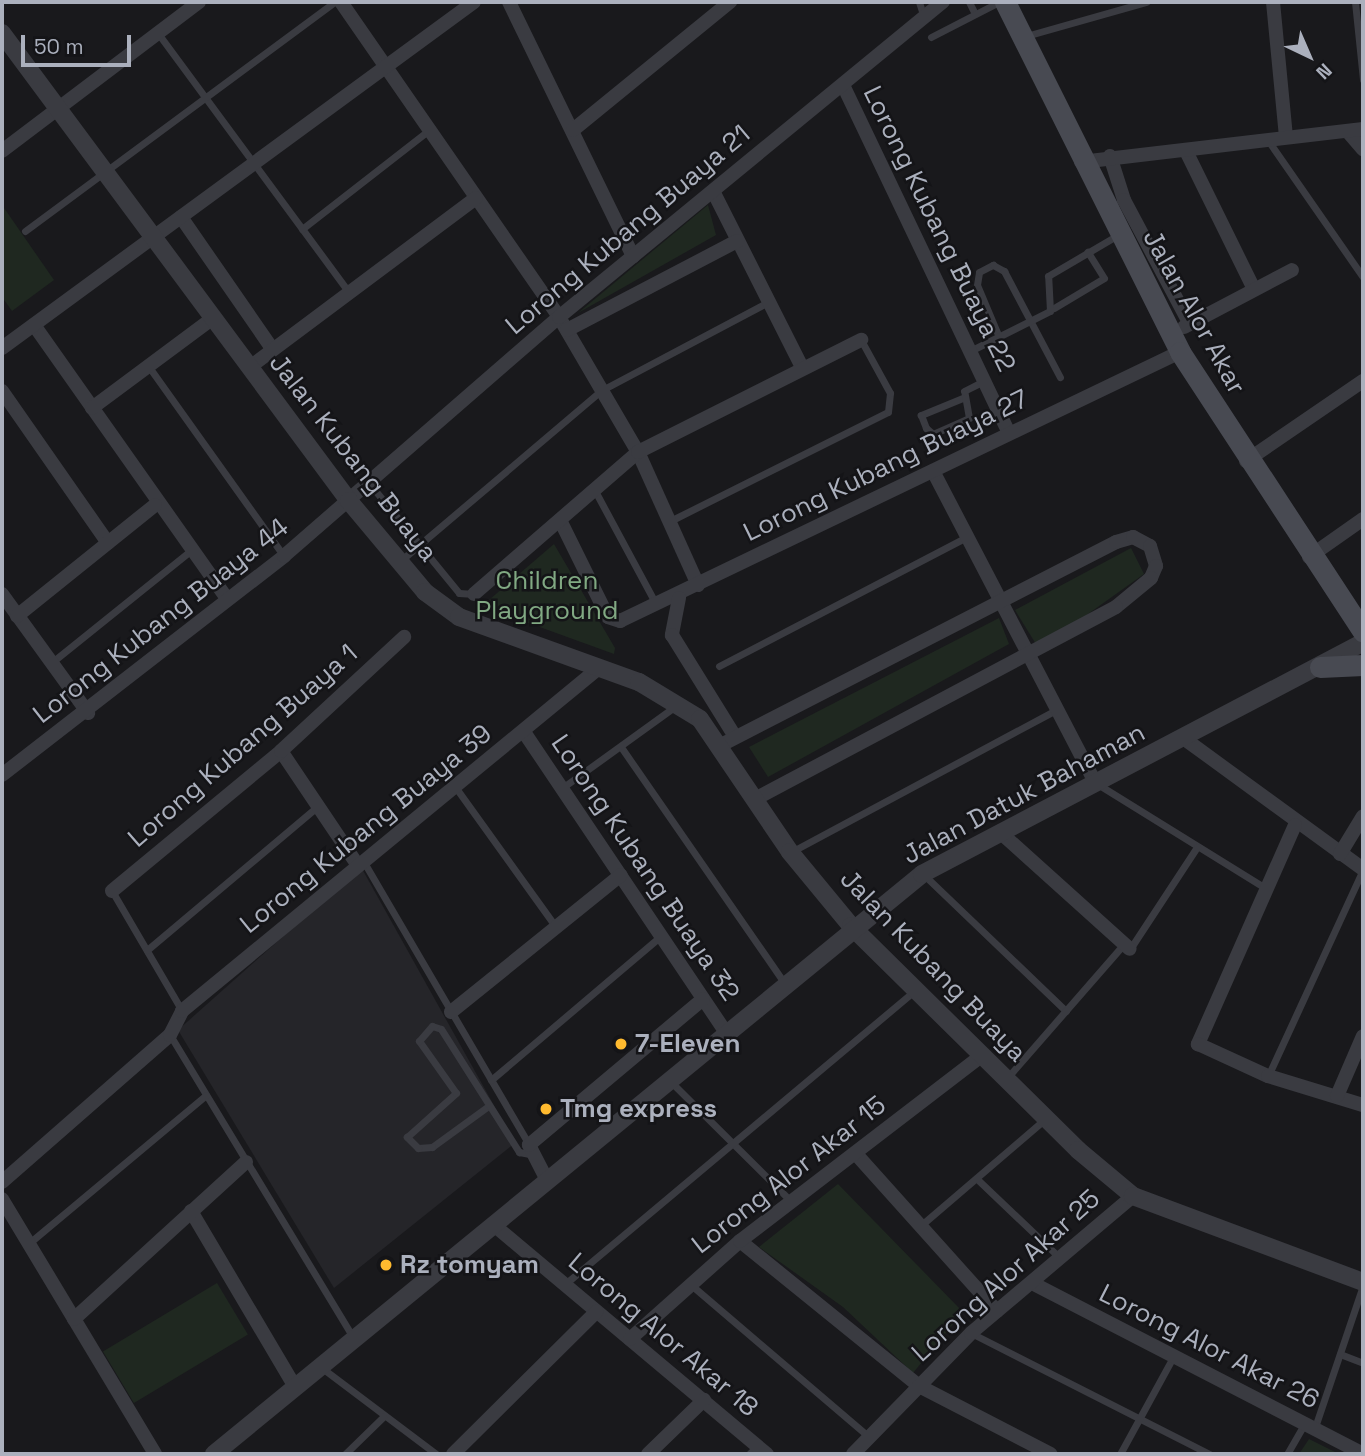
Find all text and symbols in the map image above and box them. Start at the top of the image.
scale bar [24,21,135,65]
north arrow [1274,21,1344,91]
text: 50 m [34,33,84,60]
text: N [1311,58,1337,85]
street label: Lorong Kubang Buaya 22 [856,81,1022,377]
street label: Lorong Kubang Buaya 21 [500,119,756,341]
street label: Jalan Alor Akar [1136,224,1252,400]
street label: Jalan Kubang Buaya [262,348,444,568]
street label: Lorong Kubang Buaya 27 [739,383,1033,549]
street label: Lorong Kubang Buaya 44 [27,512,295,730]
park label: Children Playground [475,565,619,626]
street label: Lorong Kubang Buaya 1 [122,638,364,854]
street label: Jalan Datuk Bahaman [898,717,1150,871]
street label: Lorong Kubang Buaya 39 [234,718,498,940]
street label: Lorong Kubang Buaya 32 [544,729,746,1007]
street label: Jalan Kubang Buaya [833,864,1033,1068]
place label: 7-Eleven [635,1028,740,1060]
marker: 7-Eleven [613,1036,629,1052]
street label: Lorong Alor Akar 15 [686,1089,892,1261]
place label: Tmg express [560,1093,717,1125]
marker: Tmg express [538,1101,554,1117]
street label: Lorong Alor Akar 25 [905,1183,1107,1369]
street label: Lorong Alor Akar 18 [562,1246,764,1424]
place label: Rz tomyam [400,1249,539,1281]
marker: Rz tomyam [378,1257,394,1273]
street label: Lorong Alor Akar 26 [1094,1278,1324,1416]

